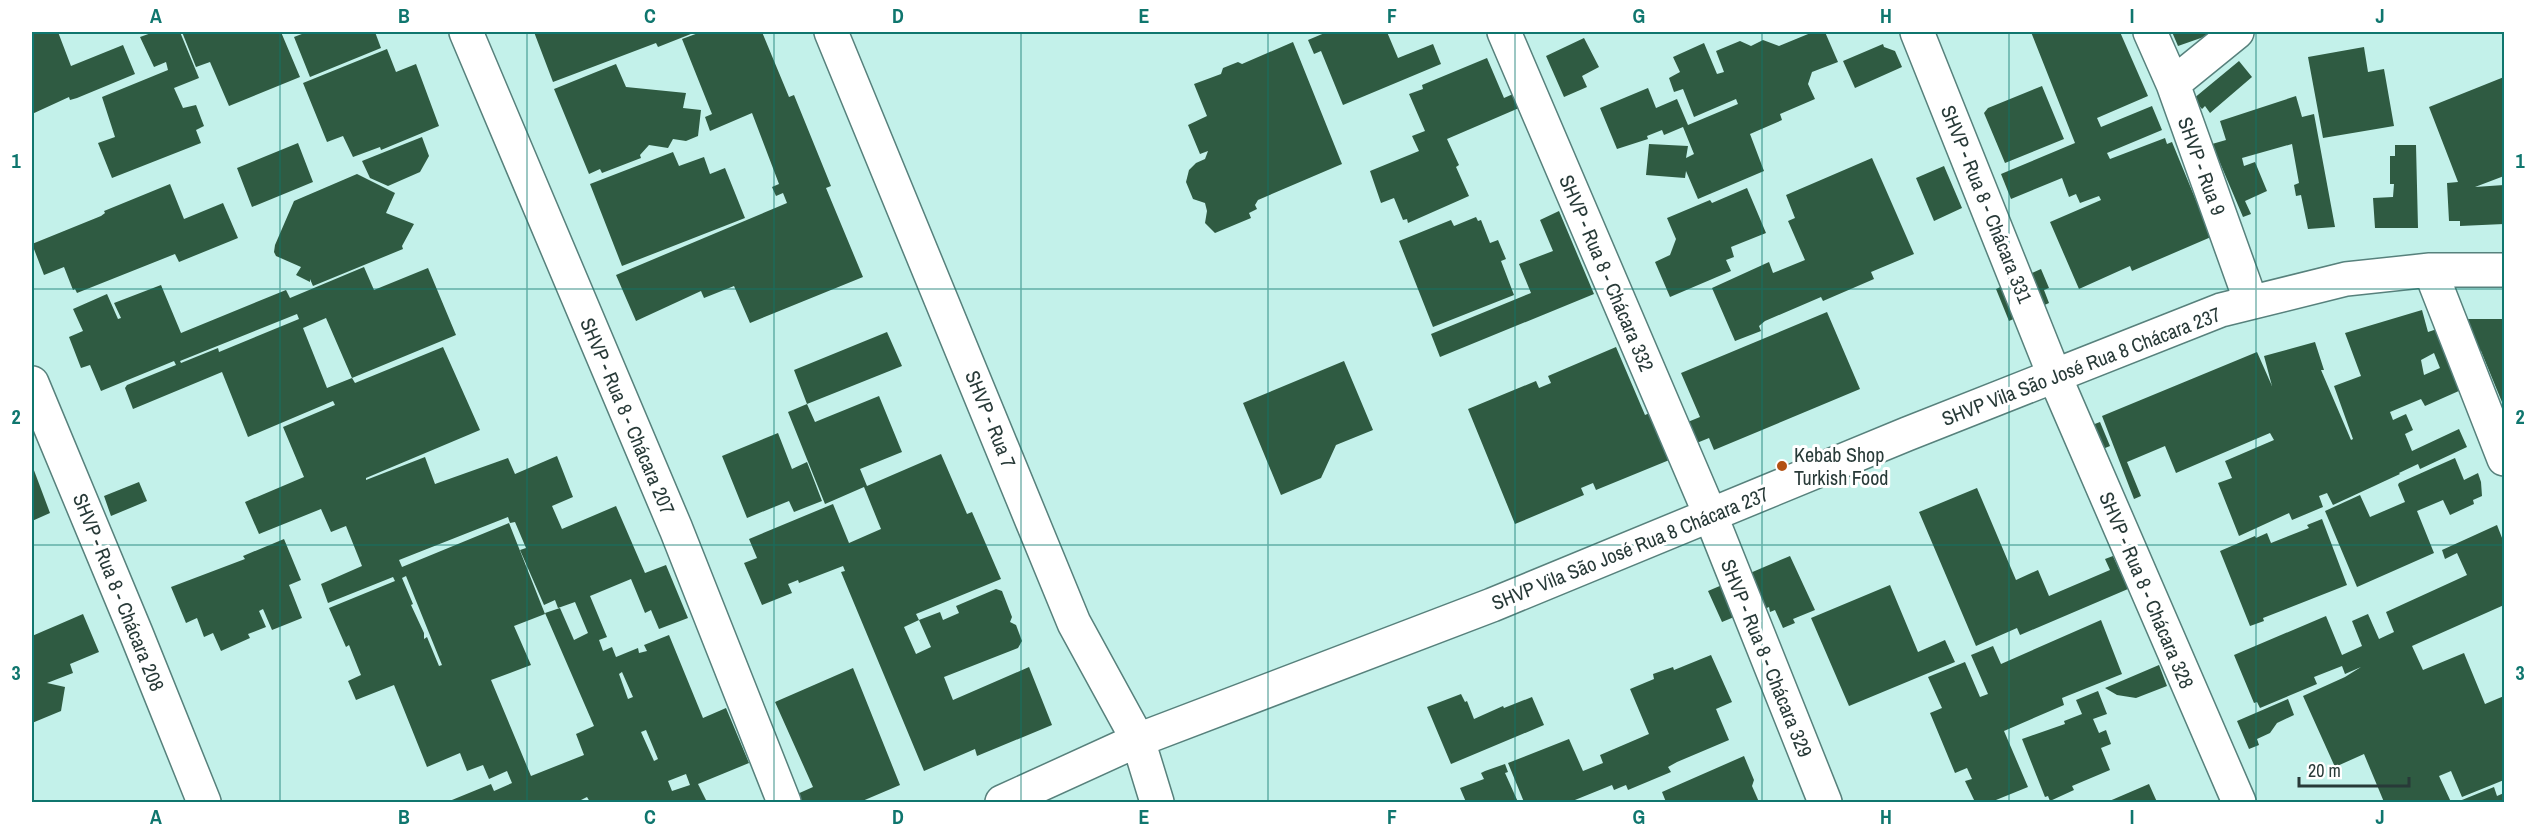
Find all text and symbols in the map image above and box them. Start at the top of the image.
text: A [150,2,162,29]
text: B [398,2,410,29]
text: C [644,2,656,29]
text: D [892,2,904,29]
text: E [1139,2,1150,29]
text: F [1387,2,1397,29]
text: G [1633,2,1645,29]
text: H [1880,2,1892,29]
text: I [2130,2,2134,29]
text: J [2375,2,2385,29]
street label: SHVP - Rua 8 - Chácara 331 [1935,101,2039,307]
street label: SHVP - Rua 9 [2172,113,2232,219]
text: 1 [11,147,21,174]
text: 1 [2515,147,2525,174]
street label: SHVP - Rua 8 - Chácara 332 [1553,171,1661,375]
street label: SHVP Vila São José Rua 8 Chácara 237 [1938,300,2224,432]
street label: SHVP - Rua 8 - Chácara 207 [574,314,682,518]
street label: SHVP - Rua 7 [959,366,1023,472]
text: 2 [11,403,21,430]
text: 2 [2515,403,2525,430]
place label: Kebab Shop Turkish Food [1794,441,1888,491]
marker: Kebab Shop Turkish Food [1775,459,1789,473]
street label: SHVP Vila São José Rua 8 Chácara 237 [1487,480,1773,616]
street label: SHVP - Rua 8 - Chácara 328 [2093,488,2201,692]
street label: SHVP - Rua 8 - Chácara 208 [67,489,171,695]
street label: SHVP - Rua 8 - Chácara 329 [1715,555,1819,761]
text: 3 [11,659,21,686]
text: 3 [2515,659,2525,686]
scale bar [2299,750,2408,788]
text: 20 m [2308,758,2341,783]
text: A [150,803,162,830]
text: B [398,803,410,830]
text: C [644,803,656,830]
text: D [892,803,904,830]
text: E [1139,803,1150,830]
text: F [1387,803,1397,830]
text: G [1633,803,1645,830]
text: H [1880,803,1892,830]
text: I [2130,803,2134,830]
text: J [2375,803,2385,830]

